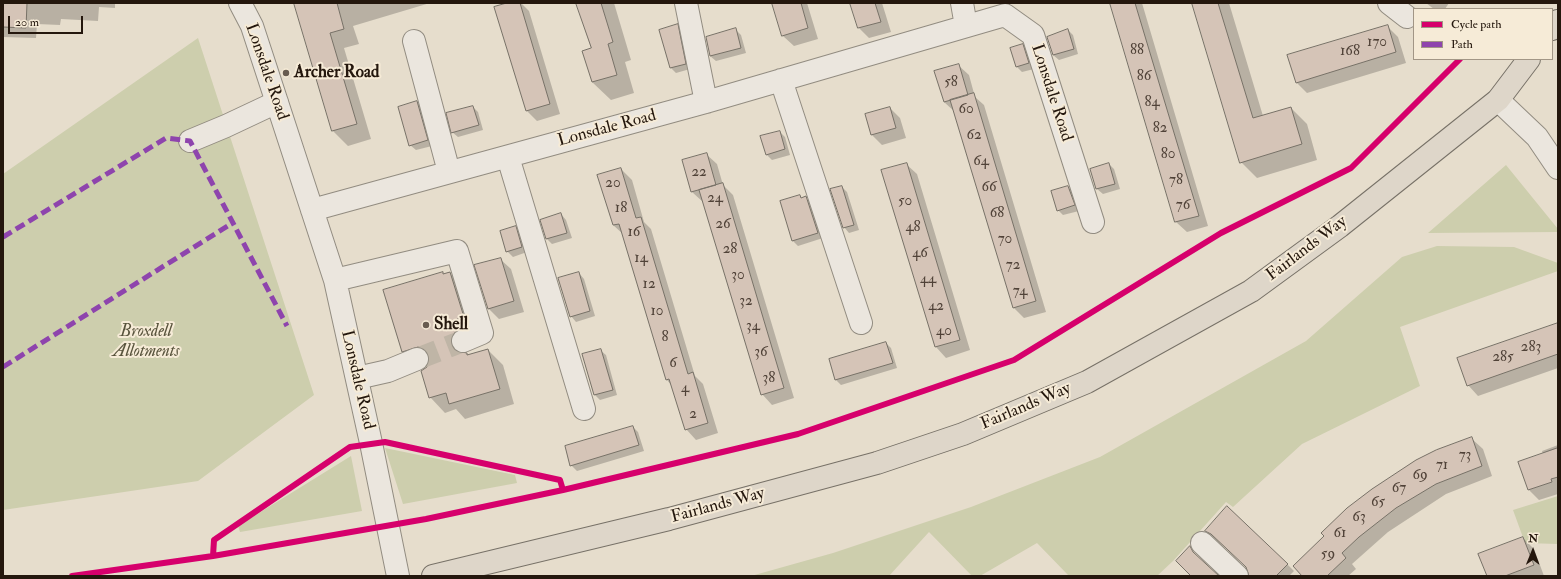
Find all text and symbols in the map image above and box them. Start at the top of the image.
scale bar [10,8,85,34]
legend [1413,8,1553,60]
text: 20 m [15,15,39,30]
text: Cycle path [1451,17,1501,32]
street label: Lonsdale Road [240,21,292,123]
house number: 170 [1367,34,1387,52]
text: Path [1451,37,1473,52]
street label: Lonsdale Road [1026,42,1076,144]
house number: 88 [1130,42,1144,60]
house number: 168 [1340,43,1360,61]
place label: Archer Road [294,63,379,83]
marker: Archer Road [281,68,291,78]
house number: 86 [1137,68,1151,86]
house number: 58 [944,74,958,92]
house number: 84 [1144,94,1160,112]
house number: 60 [958,101,974,119]
street label: Lonsdale Road [556,106,658,152]
house number: 82 [1153,120,1167,138]
house number: 62 [966,127,982,145]
house number: 80 [1161,146,1175,164]
house number: 64 [973,153,989,171]
house number: 22 [691,164,707,182]
house number: 78 [1169,172,1183,190]
house number: 20 [605,175,621,193]
house number: 66 [981,179,997,197]
house number: 24 [707,190,723,208]
house number: 50 [898,193,912,211]
house number: 76 [1176,197,1190,215]
house number: 18 [615,200,627,218]
house number: 68 [990,205,1004,223]
street label: Fairlands Way [1263,212,1351,286]
house number: 26 [715,216,731,234]
house number: 48 [905,219,921,237]
house number: 16 [628,224,640,242]
house number: 70 [998,231,1012,249]
house number: 28 [723,241,737,259]
house number: 46 [912,245,928,263]
house number: 14 [634,250,648,268]
house number: 72 [1006,257,1020,275]
house number: 30 [731,267,745,285]
house number: 44 [920,271,936,289]
house number: 12 [643,276,655,294]
house number: 74 [1013,283,1027,301]
house number: 32 [739,293,753,311]
house number: 42 [928,298,944,316]
house number: 10 [651,303,663,321]
place label: Shell [434,315,468,335]
house number: 34 [746,318,760,336]
marker: Shell [421,320,431,330]
park label: Broxdell Allotments [113,322,179,362]
house number: 40 [936,323,952,341]
street label: Lonsdale Road [336,328,378,432]
house number: 8 [661,329,669,347]
house number: 283 [1521,339,1541,357]
house number: 36 [754,344,768,362]
house number: 285 [1492,349,1514,367]
house number: 6 [669,355,677,373]
house number: 38 [763,370,775,388]
street label: Fairlands Way [978,379,1074,435]
house number: 4 [681,380,689,398]
house number: 2 [689,406,697,424]
house number: 73 [1459,447,1471,465]
house number: 71 [1436,457,1448,475]
house number: 69 [1412,467,1428,485]
house number: 67 [1392,480,1406,498]
street label: Fairlands Way [669,484,767,528]
house number: 65 [1371,494,1385,512]
house number: 63 [1352,509,1366,527]
house number: 61 [1334,525,1346,543]
north arrow [1513,531,1553,571]
text: N [1528,532,1538,545]
house number: 59 [1321,546,1335,564]

